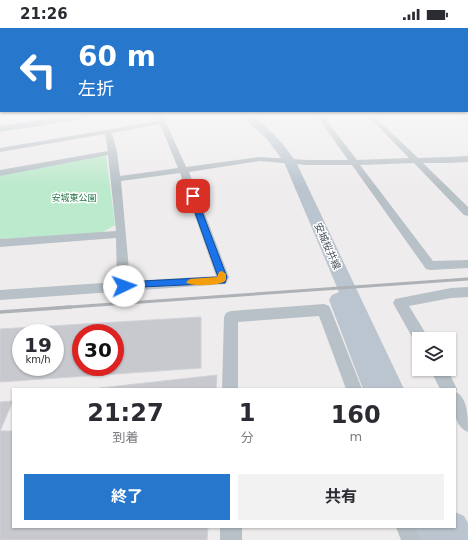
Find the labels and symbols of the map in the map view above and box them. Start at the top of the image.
pin [176,179,210,213]
park label: 安城東公園 [51,193,97,203]
street label: 安城桜井線 [312,221,343,271]
position arrow [103,265,145,307]
speed limit sign: 30 [72,324,124,376]

